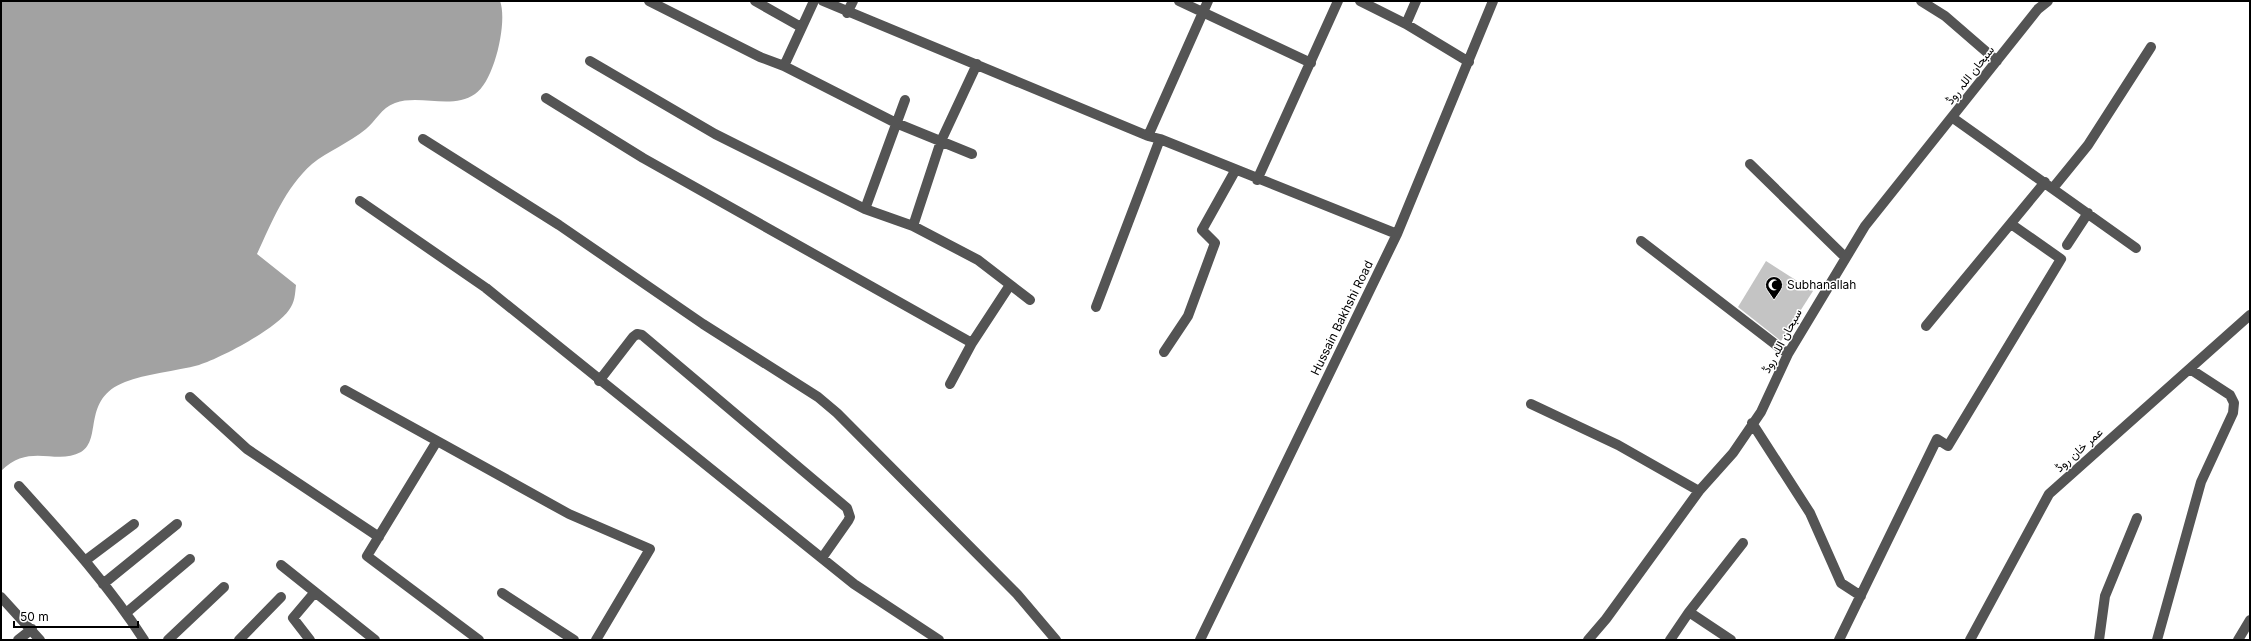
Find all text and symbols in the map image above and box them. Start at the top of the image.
street label: سبحان اللہ روڈ [1942,42,1998,108]
street label: Hussain Bakhshi Road [1307,258,1376,378]
mosque icon: Subhanallah [1764,275,1784,300]
place label: Subhanallah [1787,277,1856,292]
street label: سبحان اللہ روڈ [1758,306,1806,376]
street label: عمر خان روڈ [2052,424,2106,476]
scale bar [14,603,138,629]
text: 50 m [20,609,49,624]

